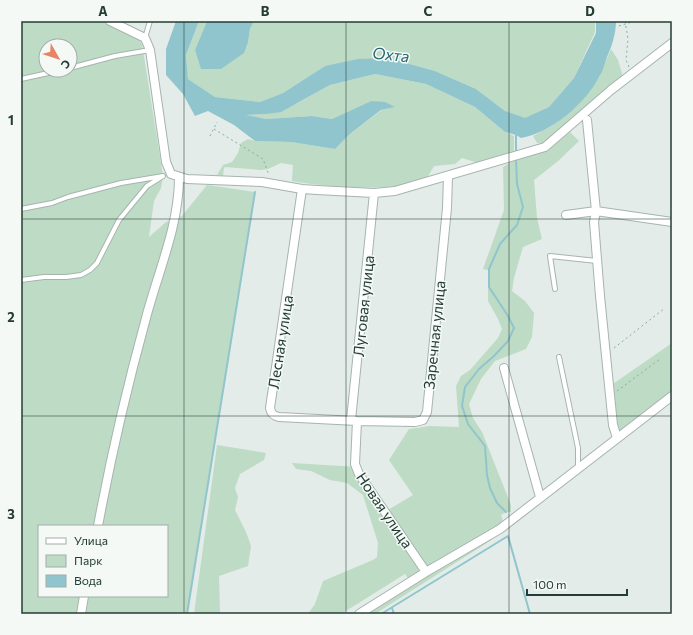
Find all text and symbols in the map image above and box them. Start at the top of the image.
text: A [98,3,108,19]
text: B [261,3,270,19]
text: C [424,3,433,19]
text: D [585,3,595,19]
north arrow [38,38,78,78]
water label: Охта [371,43,411,65]
text: С [58,58,74,72]
text: 1 [8,112,14,128]
street label: Луговая улица [349,254,377,358]
street label: Заречная улица [419,280,449,390]
street label: Лесная улица [264,294,296,390]
text: 2 [7,309,15,325]
street label: Новая улица [353,469,417,551]
text: 3 [7,506,15,522]
legend [38,525,168,597]
text: Улица [74,533,108,547]
text: Парк [74,553,103,567]
scale bar [527,571,627,597]
text: Вода [74,573,102,587]
text: 100 m [533,577,567,591]

